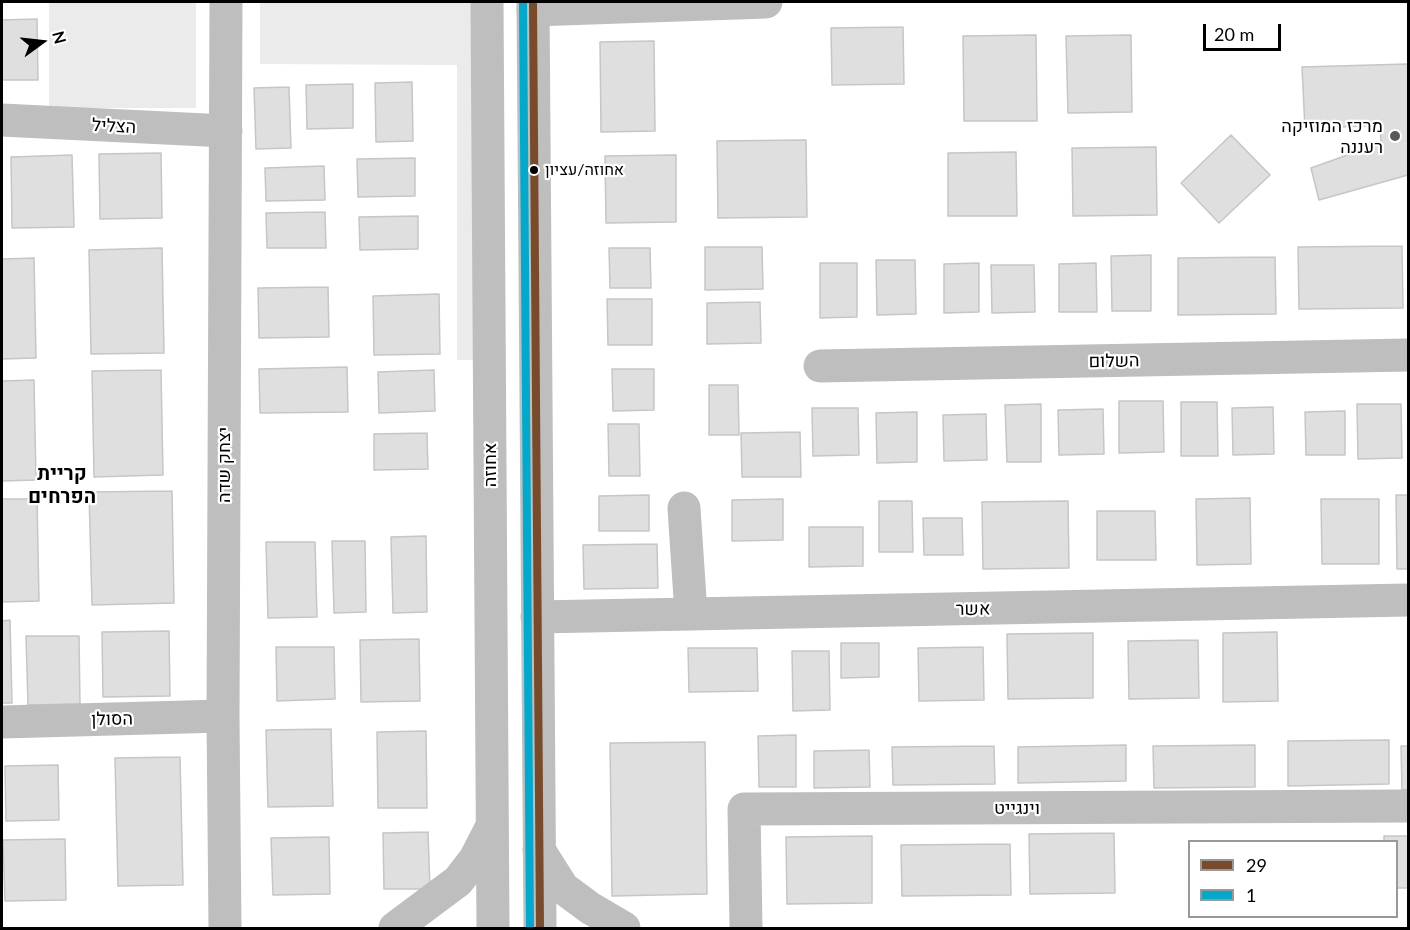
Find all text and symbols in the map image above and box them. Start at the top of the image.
north arrow [12,12,72,72]
scale bar [1206,12,1284,50]
text: 20 m [1214,23,1254,45]
text: N [49,29,71,46]
street label: הצליל [91,114,137,138]
place label: מרכז המוזיקה רעננה [1281,115,1383,158]
marker: מרכז המוזיקה רעננה [1388,129,1402,143]
place label: אחוזה/עציון [545,160,624,180]
marker: אחוזה/עציון [528,164,540,176]
street label: השלום [1088,350,1140,372]
street label: יצחק שדה [213,427,235,503]
street label: אחוזה [479,443,501,487]
district label: קריית הפרחים [28,462,96,509]
street label: אשר [955,598,991,620]
street label: הסולן [91,708,133,730]
street label: וינגייט [994,797,1040,819]
legend [1188,840,1398,918]
text: 29 [1246,854,1267,876]
text: 1 [1246,884,1256,906]

